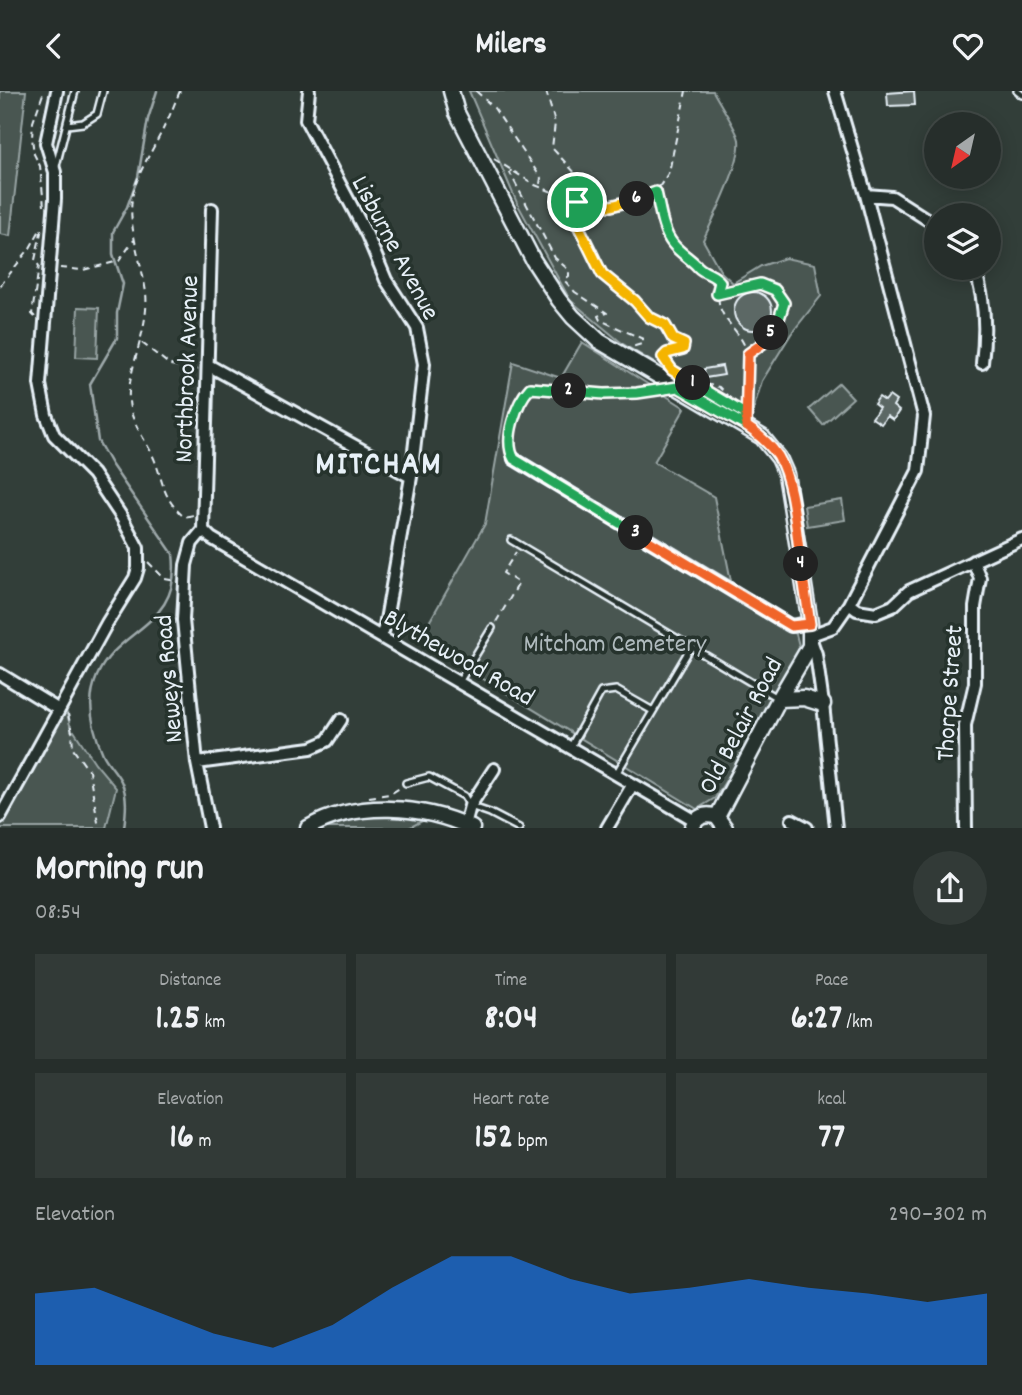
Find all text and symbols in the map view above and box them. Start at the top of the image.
text: Milers [475,23,547,69]
icon: back [35,27,73,65]
icon: heart [949,27,987,65]
north arrow [924,112,1001,189]
map controls [924,112,1001,280]
street label: Lisburne Avenue [340,170,448,328]
pin [547,172,607,232]
pin: 6 [620,181,654,217]
icon: arrive [558,183,596,221]
text: 6 [632,185,641,212]
button: layers [924,203,1001,280]
street label: Northbrook Avenue [167,275,210,463]
pin: 5 [754,315,788,351]
text: 5 [766,319,775,346]
pin: 1 [676,365,710,401]
text: 1 [690,369,695,396]
pin: 2 [552,373,586,409]
text: 2 [564,377,573,404]
district label: MITCHAM [315,443,443,490]
pin: 3 [618,515,654,551]
text: 3 [631,519,640,546]
pin: 4 [784,547,818,581]
text: 4 [797,550,804,577]
street label: Blythewood Road [376,601,541,717]
street label: Neweys Road [146,613,195,744]
street label: Thorpe Street [928,624,975,762]
park label: Mitcham Cemetery [524,627,707,664]
street label: Old Belair Road [690,652,794,802]
text: Morning run [35,843,204,898]
button: share [913,851,987,925]
text: 08:54 [35,897,81,930]
text: Distance [159,968,221,995]
text: Time [495,968,527,995]
text: Pace [815,968,848,995]
text: 1.25 [155,995,200,1045]
text: 8:04 [484,995,538,1045]
text: 6:27 [791,995,842,1045]
text: km [200,1010,225,1037]
text: /km [842,1010,873,1037]
text: Elevation [157,1087,223,1114]
text: Heart rate [473,1087,549,1114]
text: kcal [817,1087,846,1114]
text: 16 [169,1114,194,1164]
text: 152 [474,1114,513,1164]
text: 77 [818,1114,845,1164]
text: m [194,1129,211,1156]
text: bpm [513,1129,548,1156]
text: Elevation [35,1199,115,1232]
text: 290–302 m [889,1199,987,1232]

